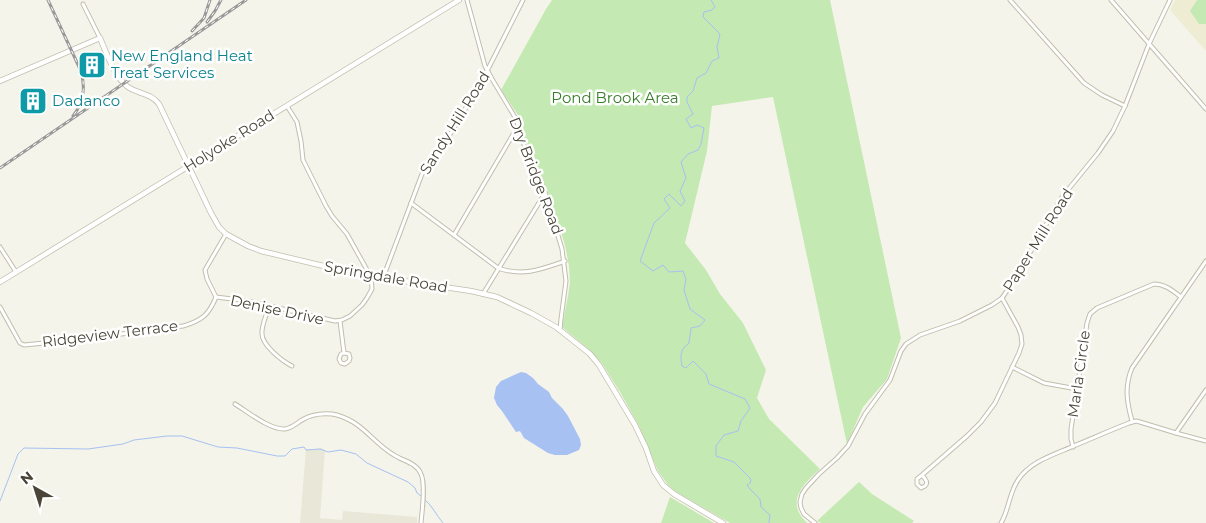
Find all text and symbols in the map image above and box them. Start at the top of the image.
place label: New England Heat Treat Services [111,46,253,82]
building icon: New England Heat Treat Services [77,50,107,80]
street label: Sandy Hill Road [415,68,494,178]
building icon: Dadanco [18,86,48,116]
park label: Pond Brook Area [551,88,679,107]
place label: Dadanco [52,91,120,110]
street label: Holyoke Road [180,105,278,176]
street label: Dry Bridge Road [505,114,568,237]
street label: Paper Mill Road [998,185,1077,295]
street label: Springdale Road [323,256,449,297]
street label: Denise Drive [229,290,326,329]
street label: Ridgeview Terrace [41,316,179,351]
street label: Marla Circle [1063,329,1094,419]
north arrow [10,463,60,513]
text: N [17,467,37,488]

